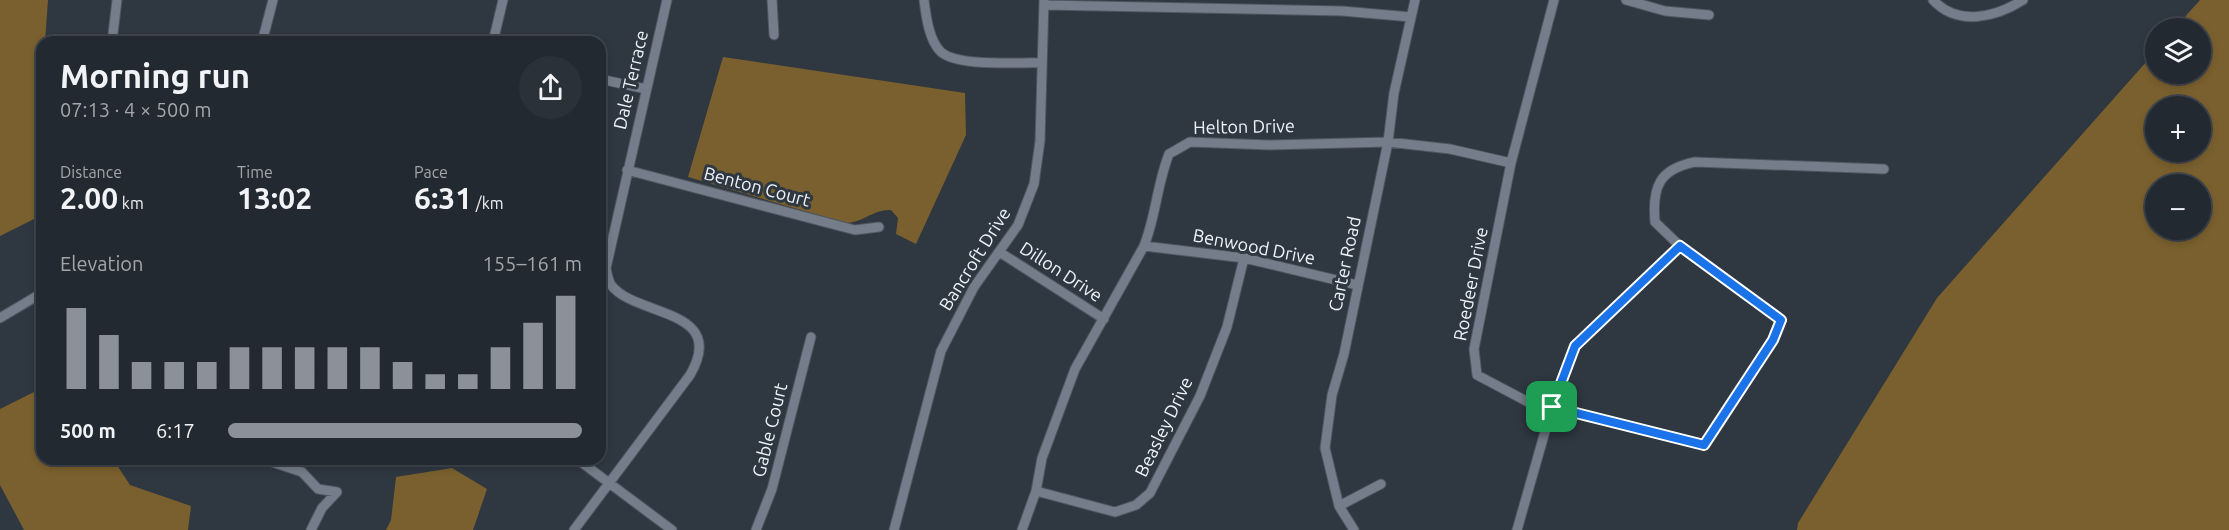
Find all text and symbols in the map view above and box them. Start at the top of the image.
map controls [2145,18,2211,240]
button: layers [2145,18,2211,84]
street label: Dale Terrace [609,28,651,131]
button: share [519,56,582,119]
text: Morning run [60,57,250,94]
button: + [2145,96,2211,162]
text: 07:13 · 4 × 500 m [60,98,212,121]
street label: Helton Drive [1193,115,1295,137]
street label: Benton Court [702,162,813,210]
text: Distance [60,163,122,181]
text: Time [237,163,273,181]
text: Pace [414,163,448,181]
button: − [2145,174,2211,240]
text: 2.00 [60,181,118,215]
text: 13:02 [237,181,312,215]
text: 6:31 [414,181,472,215]
text: km [118,194,144,212]
text: /km [472,194,504,212]
street label: Bancroft Drive [935,203,1014,313]
street label: Carter Road [1324,214,1364,313]
street label: Benwood Drive [1191,224,1317,268]
street label: Roedeer Drive [1449,225,1491,342]
street label: Dillon Drive [1017,237,1106,305]
text: Elevation [60,252,143,275]
text: 155–161 m [483,252,582,275]
street label: Beasley Drive [1130,373,1196,480]
street label: Gable Court [748,381,790,479]
pin [1526,381,1577,432]
icon: arrive [1535,390,1568,423]
text: 500 m [60,419,116,442]
text: 6:17 [156,419,195,442]

